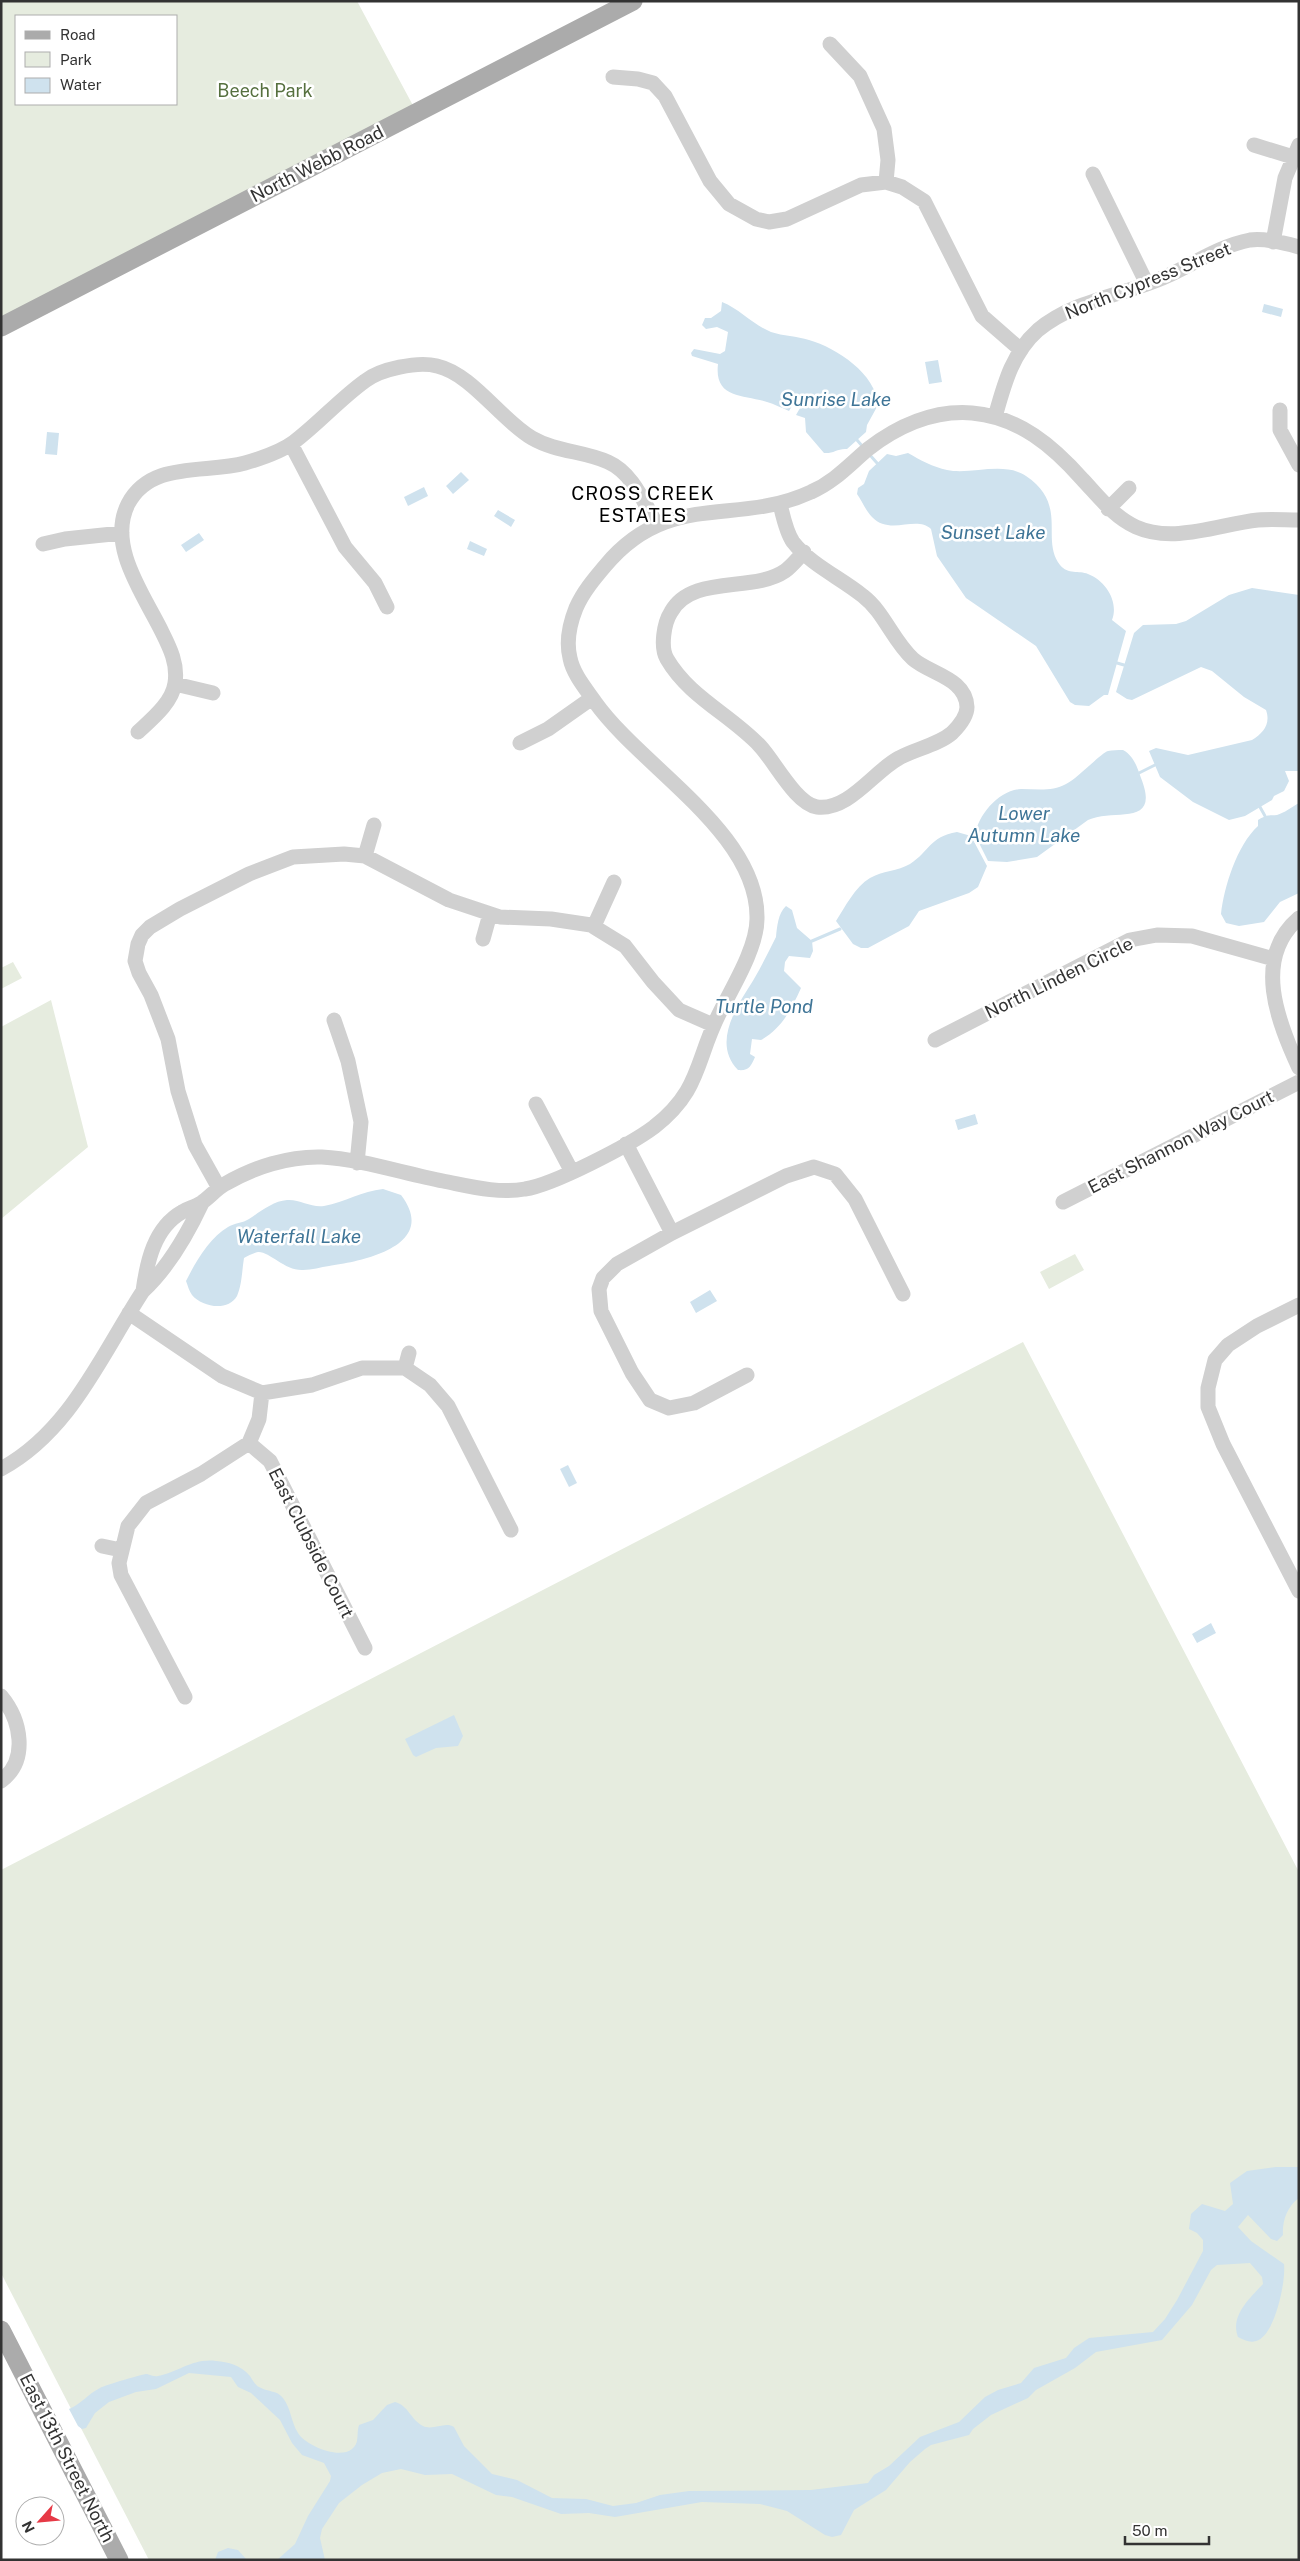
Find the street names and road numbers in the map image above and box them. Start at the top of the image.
street label: North Webb Road [247,121,387,206]
street label: North Cypress Street [1062,238,1234,323]
street label: North Linden Circle [981,933,1136,1022]
street label: East Shannon Way Court [1084,1086,1277,1198]
street label: East Clubside Court [264,1464,358,1621]
street label: East 13th Street North [15,2370,119,2546]

